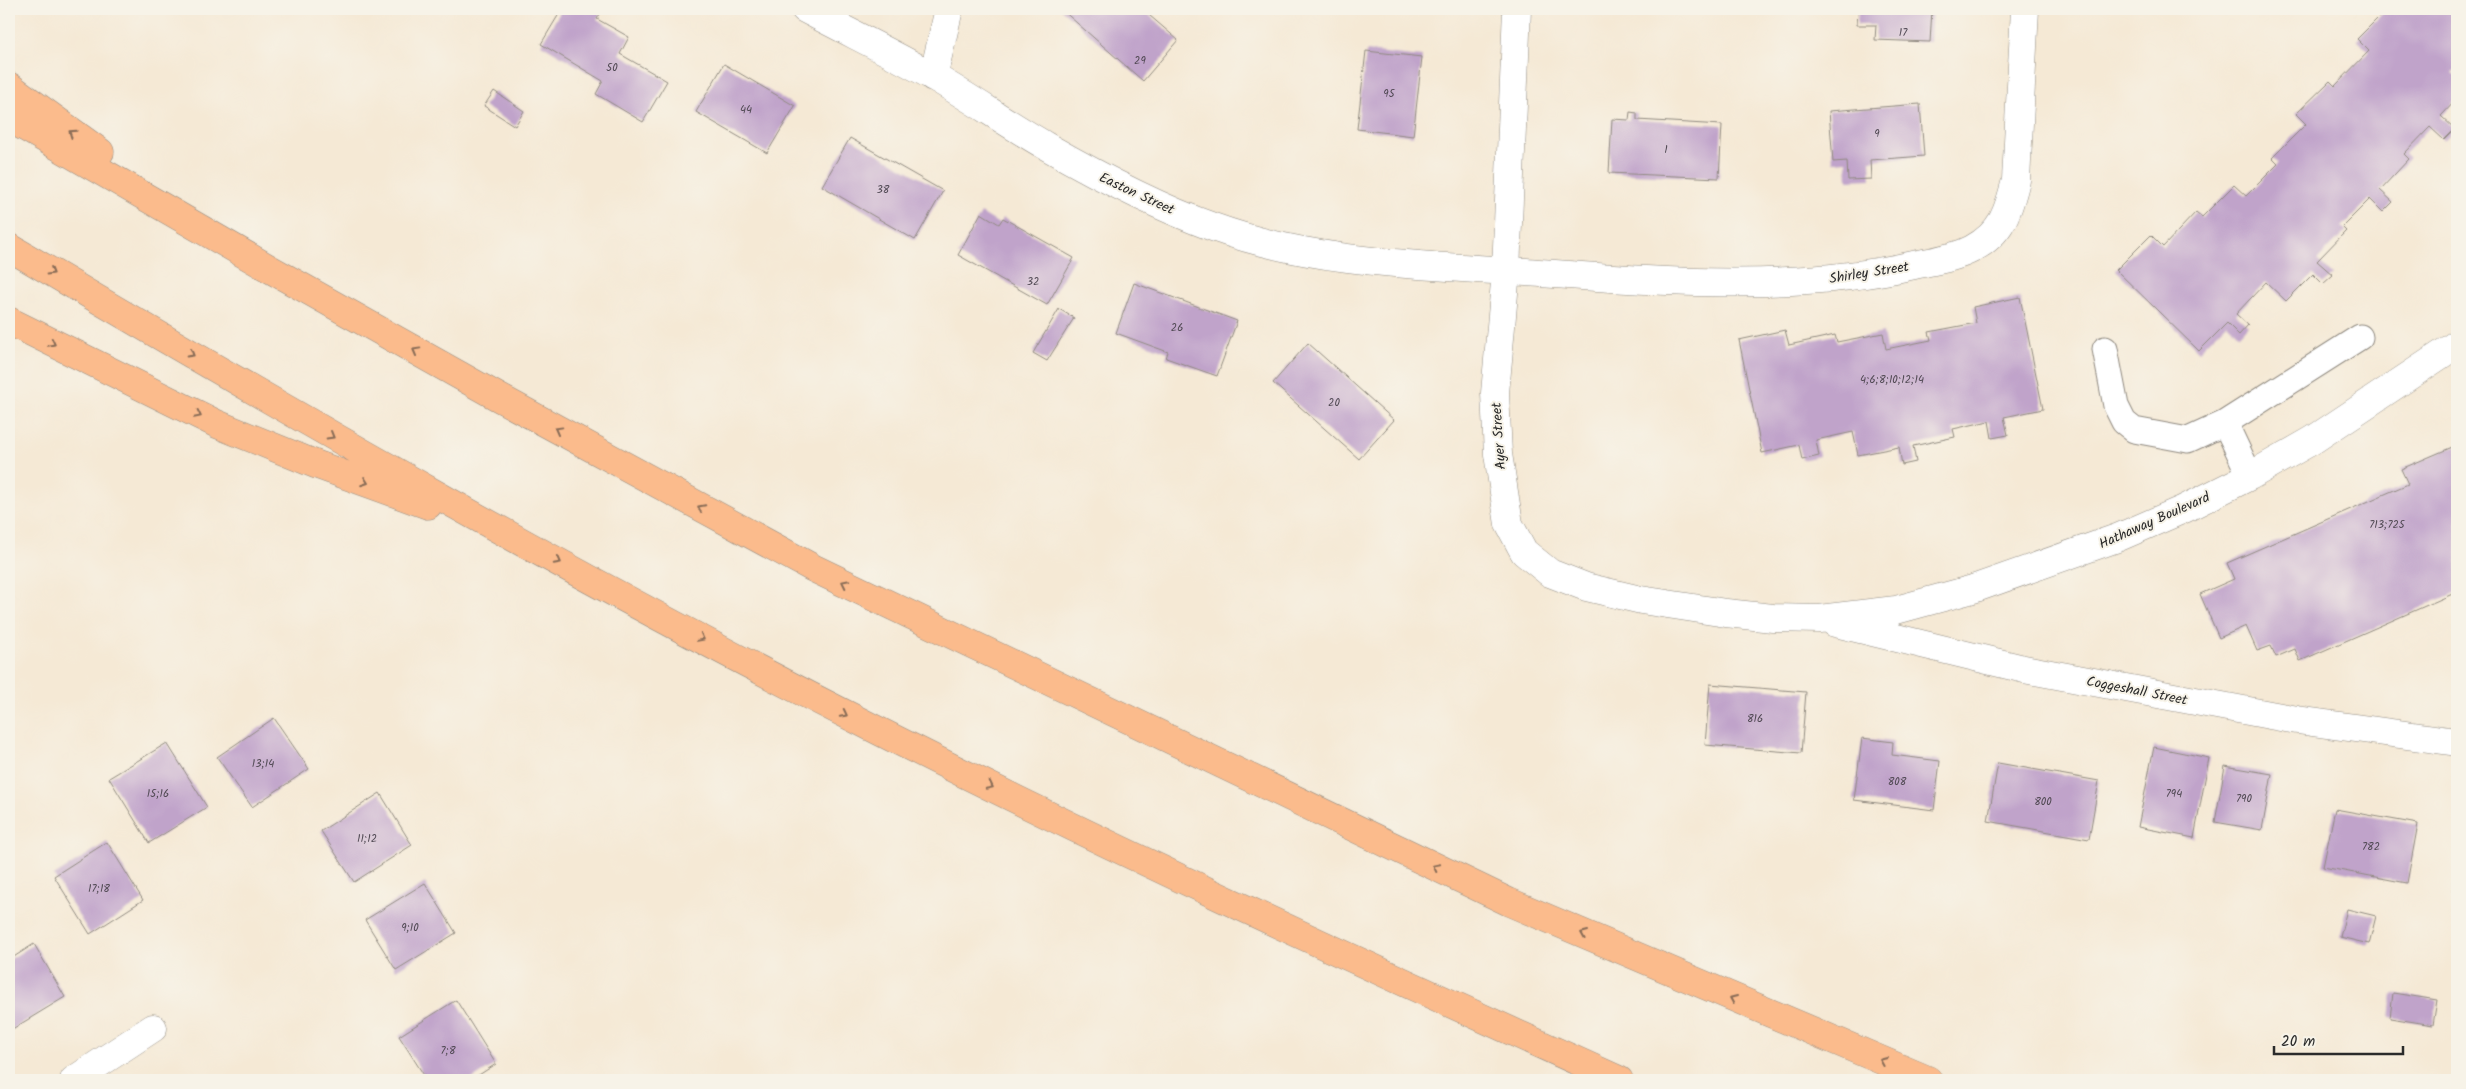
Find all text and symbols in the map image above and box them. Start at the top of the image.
house number: 17 [1899,24,1908,42]
house number: 29 [1134,52,1147,70]
house number: 50 [606,59,618,77]
house number: 95 [1383,85,1396,103]
house number: 44 [740,101,752,119]
house number: 9 [1874,125,1880,143]
one-way arrow [68,130,77,139]
house number: 1 [1664,141,1668,159]
street label: Easton Street [1095,167,1178,221]
house number: 38 [877,181,890,199]
street label: Shirley Street [1828,256,1911,290]
one-way arrow [45,265,54,275]
house number: 32 [1027,273,1039,291]
house number: 26 [1171,319,1183,337]
one-way arrow [47,337,56,347]
one-way arrow [185,348,194,358]
one-way arrow [412,348,421,358]
house number: 4;6;8;10;12;14 [1860,371,1924,389]
house number: 20 [1328,394,1340,412]
street label: Ayer Street [1486,401,1512,470]
one-way arrow [193,409,202,419]
one-way arrow [555,426,564,436]
one-way arrow [326,430,335,440]
one-way arrow [360,476,369,486]
street label: Hathaway Boulevard [2095,486,2214,555]
one-way arrow [697,504,706,514]
house number: 713;725 [2369,516,2406,534]
one-way arrow [552,555,561,565]
one-way arrow [841,579,850,590]
one-way arrow [695,632,704,642]
street label: Coggeshall Street [2084,670,2190,712]
one-way arrow [839,708,848,718]
house number: 816 [1747,710,1763,728]
house number: 13;14 [252,755,274,773]
house number: 808 [1888,773,1907,791]
one-way arrow [985,780,994,790]
house number: 15;16 [147,785,169,803]
house number: 794 [2166,785,2182,803]
house number: 790 [2236,790,2252,808]
house number: 800 [2034,793,2052,811]
house number: 11;12 [357,830,377,848]
house number: 782 [2362,838,2380,856]
one-way arrow [1432,863,1441,873]
house number: 17;18 [88,880,110,898]
house number: 9;10 [401,919,419,937]
one-way arrow [1580,930,1589,941]
one-way arrow [1729,994,1738,1005]
scale bar [2274,1024,2402,1056]
text: 20 m [2281,1030,2315,1054]
house number: 7;8 [440,1042,456,1060]
one-way arrow [1879,1057,1888,1068]

